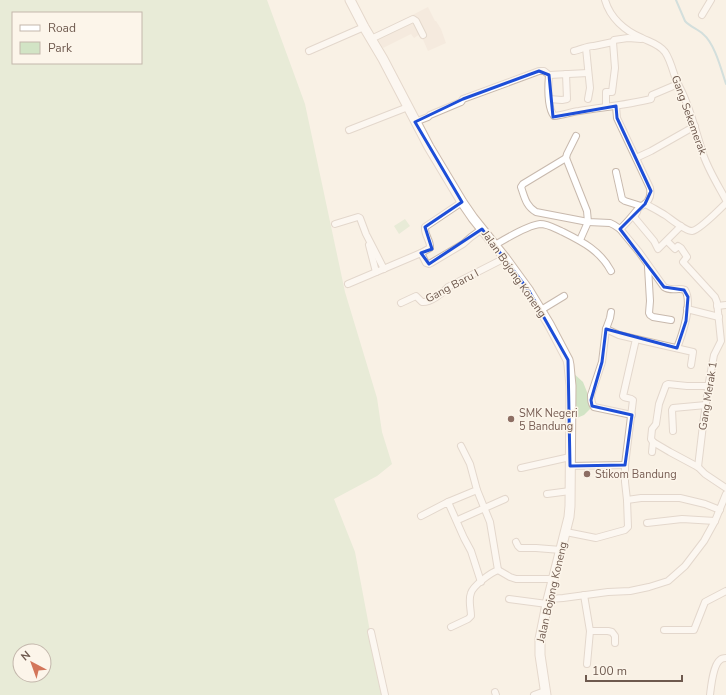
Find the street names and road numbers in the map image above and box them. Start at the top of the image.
street label: Gang Sekemerak [668,73,711,157]
street label: Jalan Bojong Koneng [478,227,550,320]
street label: Gang Baru I [423,266,481,306]
street label: Gang Merak 1 [695,361,721,431]
street label: Jalan Bojong Koneng [533,540,571,645]

